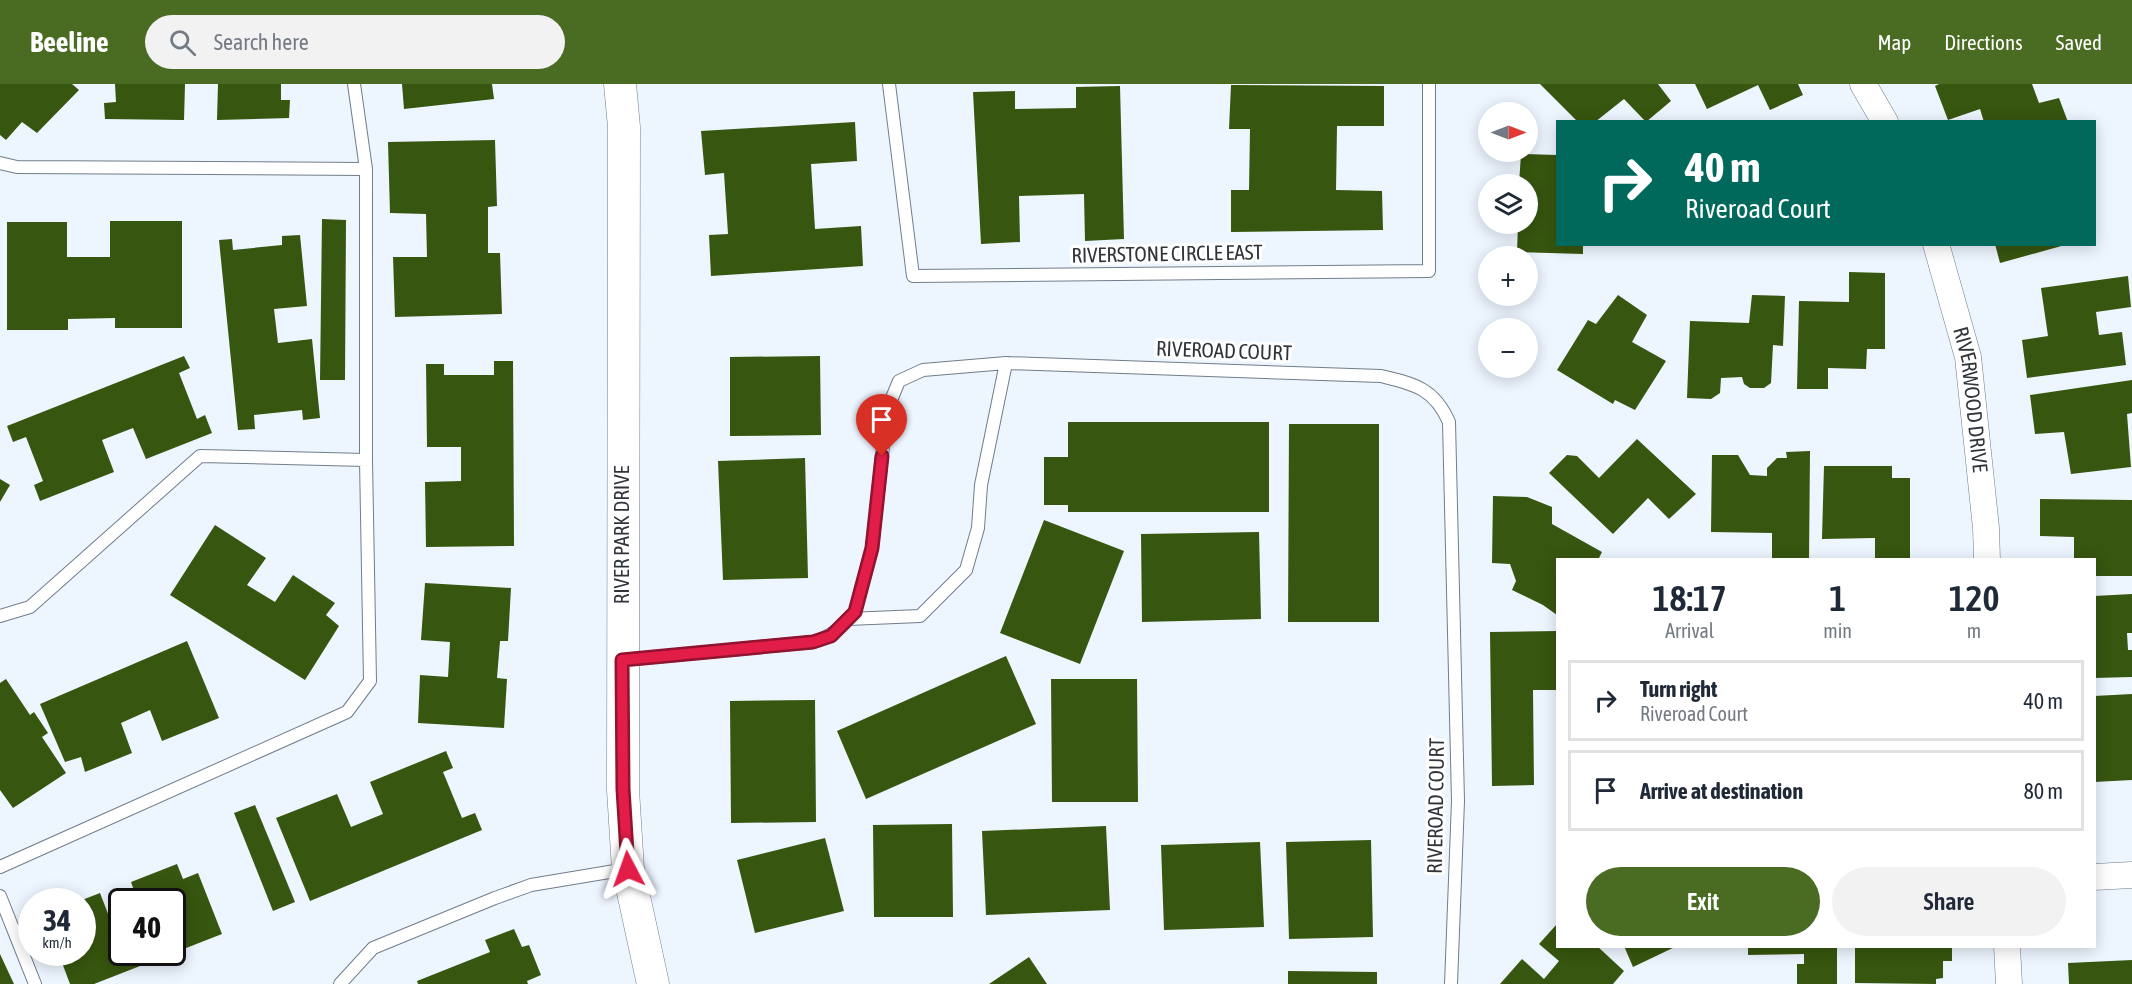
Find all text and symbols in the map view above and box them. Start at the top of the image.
search box [145,15,565,69]
text: Beeline [30,26,109,58]
icon: search [166,26,199,59]
text: Search here [214,29,309,55]
text: Map [1877,30,1911,54]
text: Directions [1944,30,2023,54]
text: Saved [2056,30,2102,54]
north arrow [1478,102,1538,162]
map controls [1478,102,1538,378]
text: 40 m [1685,143,1760,191]
icon: right [1586,144,1664,222]
button: layers [1478,174,1538,234]
text: Riveroad Court [1685,193,1831,224]
street label: RIVERSTONE CIRCLE EAST [1071,239,1263,267]
button: + [1478,246,1538,306]
button: − [1478,318,1538,378]
street label: RIVERWOOD DRIVE [1949,324,1993,473]
street label: RIVEROAD COURT [1156,336,1292,364]
pin [856,394,907,456]
icon: arrive [865,403,898,436]
street label: RIVER PARK DRIVE [609,466,633,604]
text: 18:17 [1653,577,1727,619]
text: 1 [1829,577,1846,619]
text: 120 [1949,577,1999,619]
text: Arrival [1665,619,1714,642]
text: min [1823,619,1852,642]
text: m [1967,619,1981,642]
text: Turn right [1640,676,1717,702]
icon: right [1589,684,1622,717]
text: 40 m [2023,688,2063,714]
text: Riveroad Court [1640,702,1748,725]
street label: RIVEROAD COURT [1422,738,1448,874]
icon: arrive [1589,774,1622,807]
text: Arrive at destination [1640,778,1803,804]
text: 80 m [2023,778,2063,804]
position arrow [596,837,660,901]
button: Exit [1586,867,1820,936]
button: Share [1832,867,2066,936]
speed limit sign: 40 [108,888,186,966]
text: 34 [43,903,71,937]
text: km/h [42,934,72,951]

